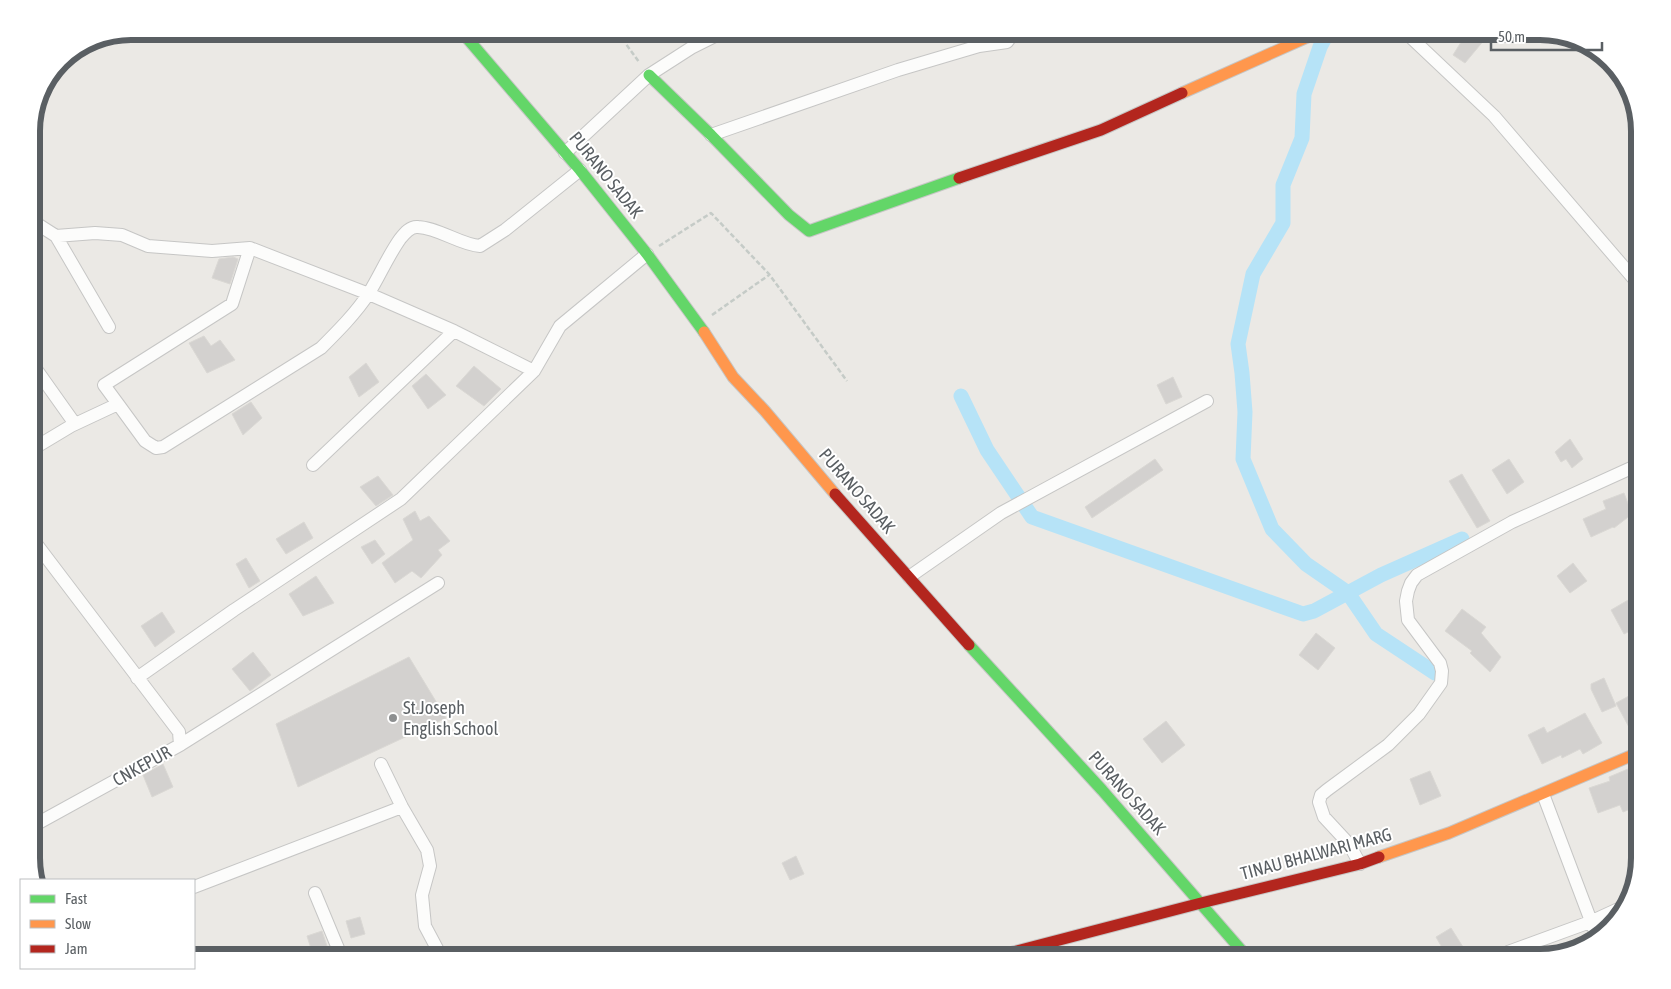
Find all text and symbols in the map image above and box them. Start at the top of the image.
scale bar [1491,20,1602,52]
text: 50 m [1498,28,1525,45]
street label: PURANO SADAK [565,127,648,222]
street label: PURANO SADAK [815,444,900,537]
place label: St.Joseph English School [403,697,498,739]
marker: St.Joseph English School [387,712,399,724]
street label: CNKEPUR [109,741,175,790]
street label: PURANO SADAK [1084,747,1170,839]
street label: TINAU BHALWARI MARG [1238,823,1394,884]
legend [20,879,195,969]
text: Fast [65,890,87,907]
text: Slow [65,915,91,932]
text: Jam [65,940,88,957]

